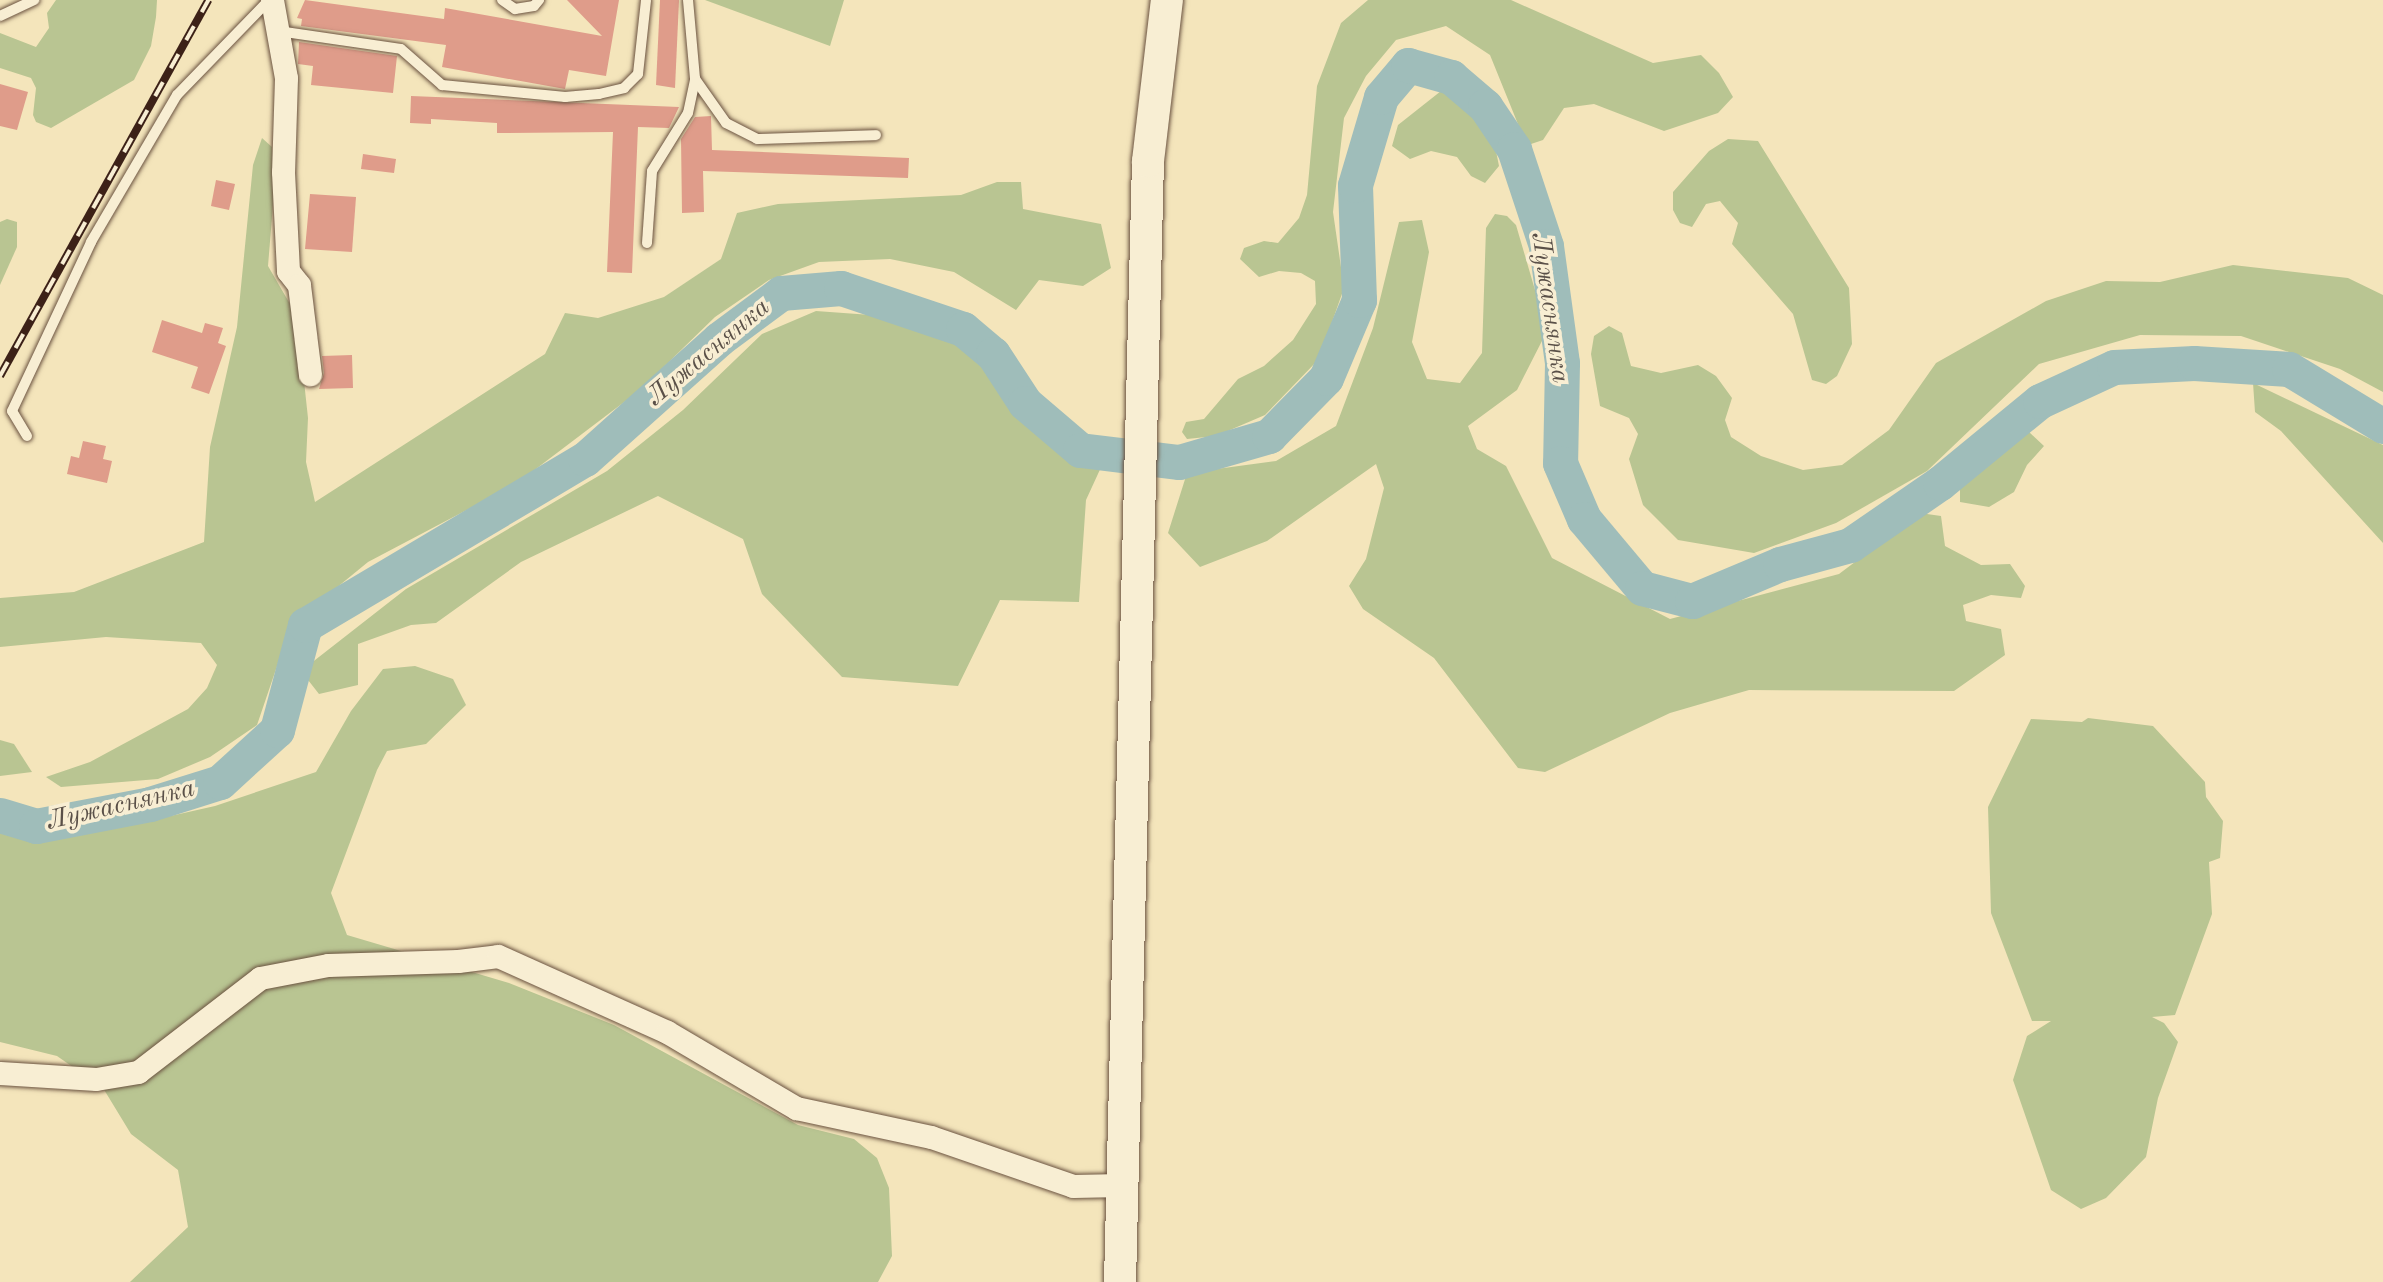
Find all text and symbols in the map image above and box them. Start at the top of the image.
water label: Лужаснянка [1523,231,1575,385]
water label: Лужаснянка [641,292,777,414]
water label: Лужаснянка [44,774,198,838]

